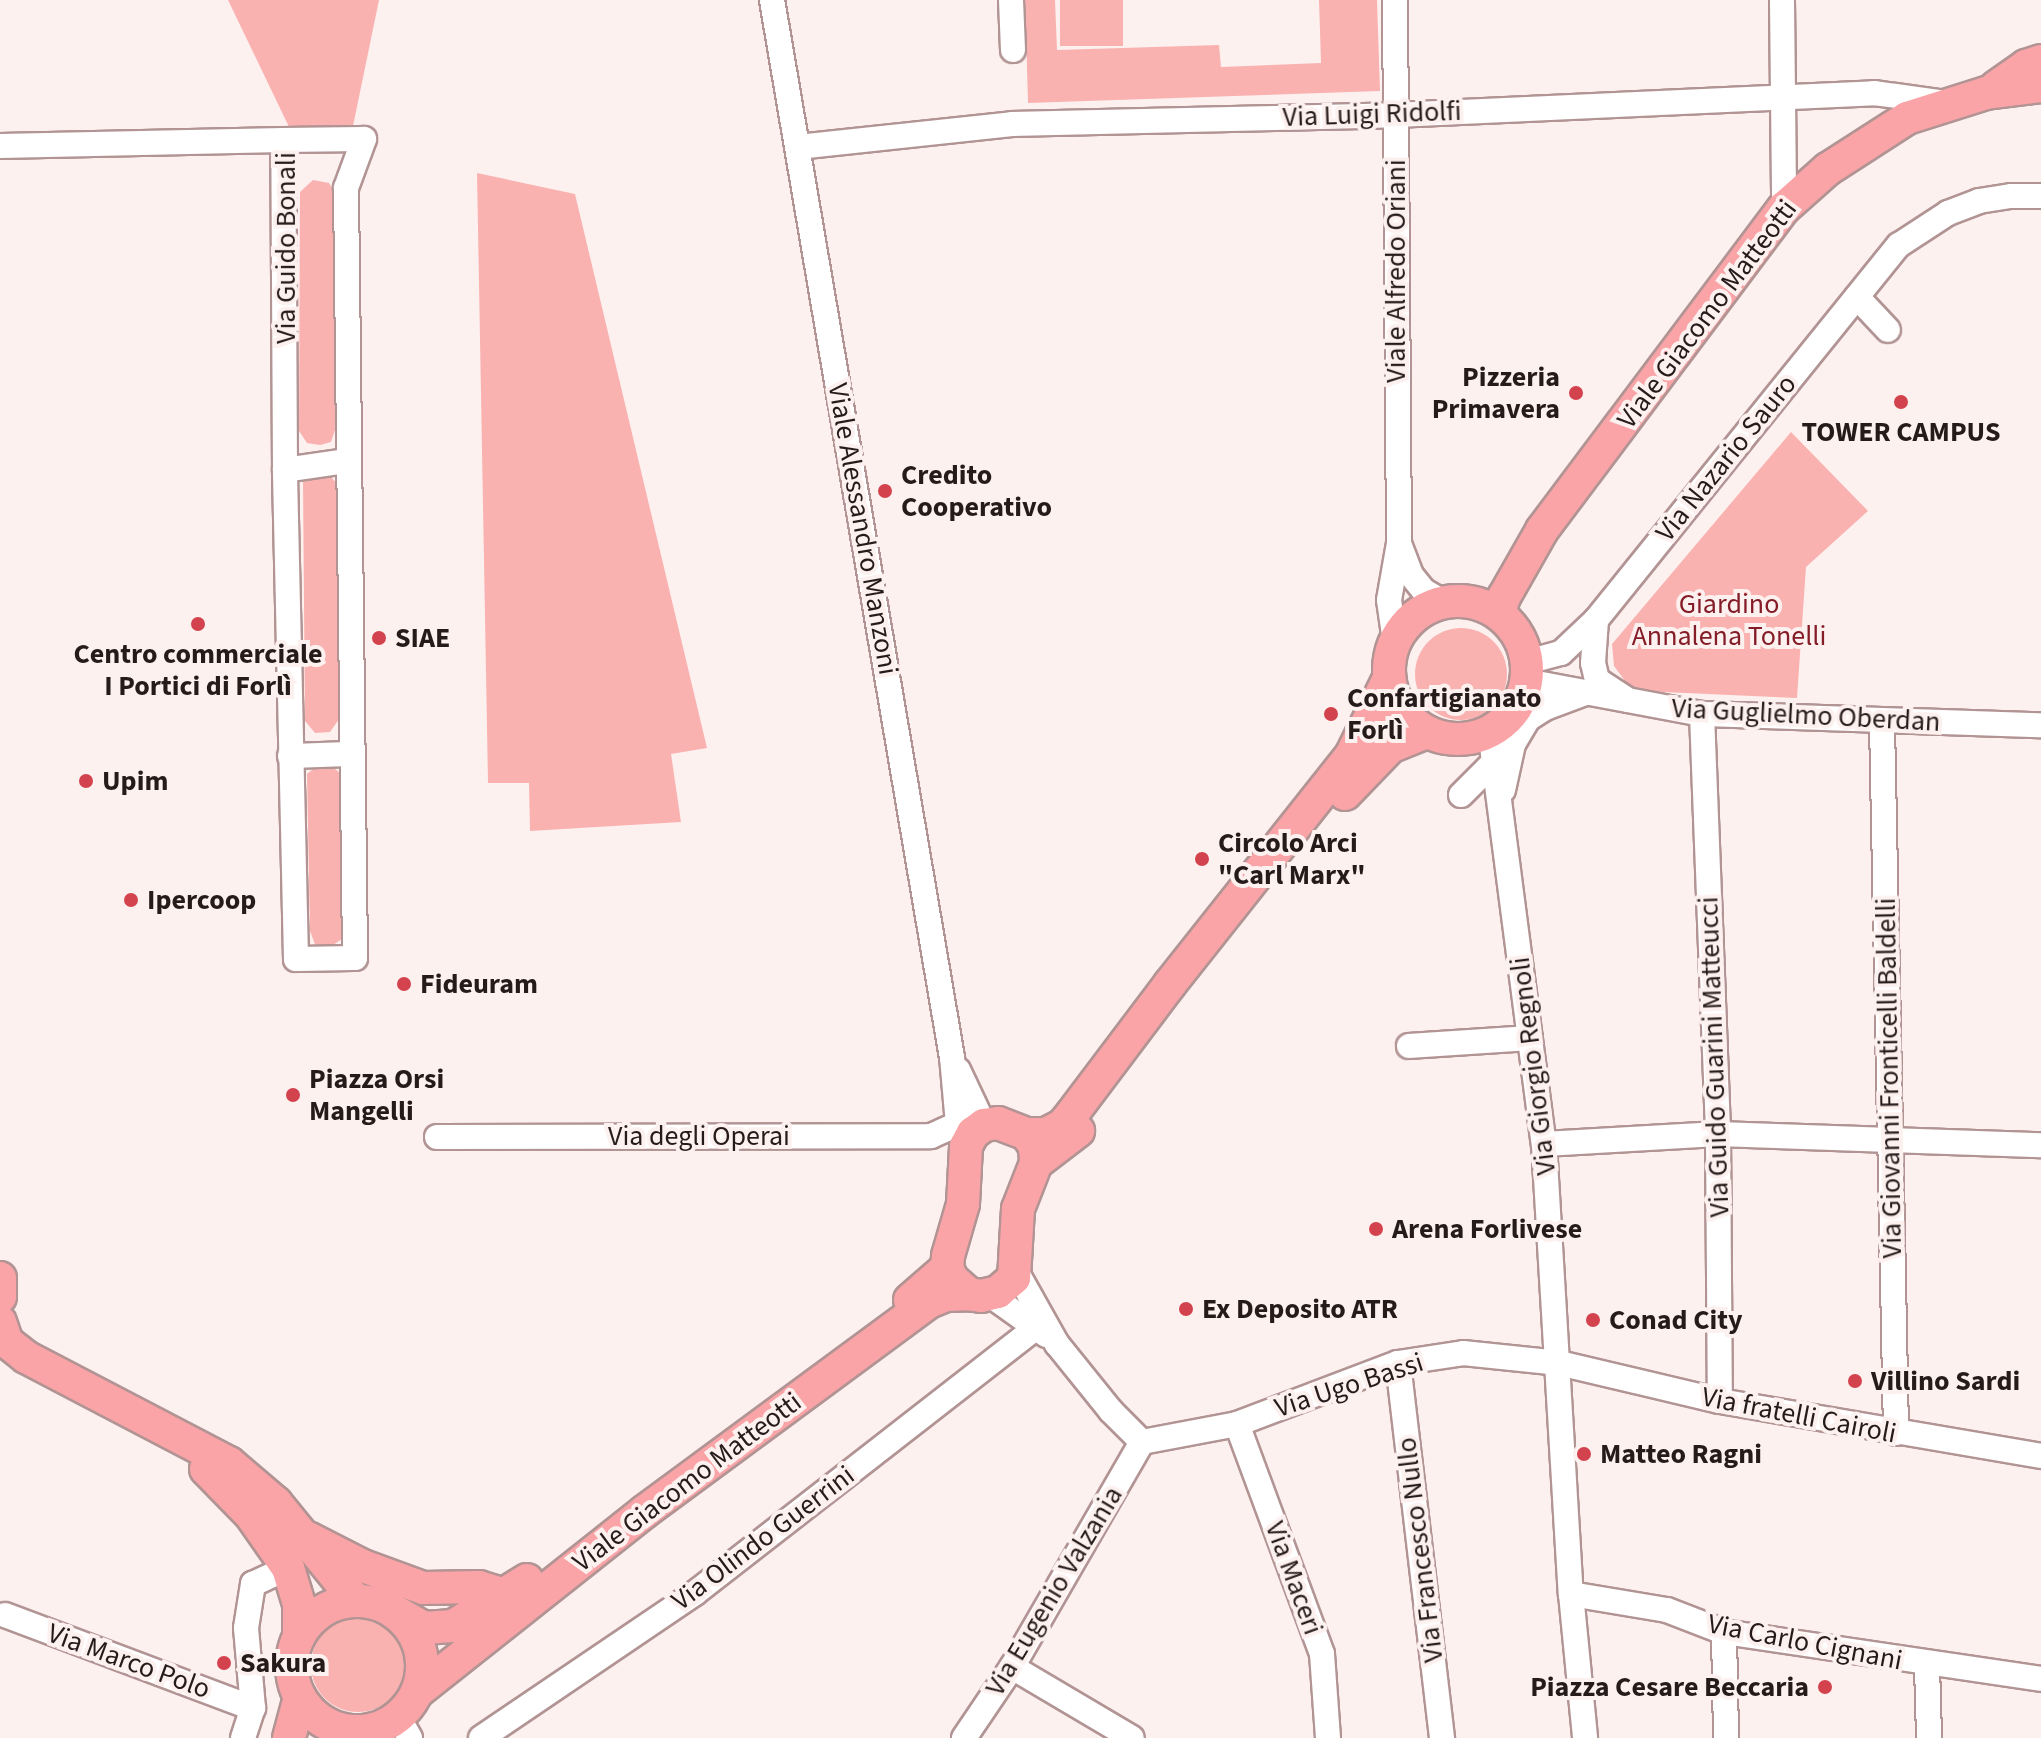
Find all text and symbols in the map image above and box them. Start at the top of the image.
street label: Via Luigi Ridolfi [1282,94,1462,134]
street label: Via Guido Bonali [269,152,303,344]
street label: Viale Alfredo Oriani [1379,159,1413,383]
street label: Viale Giacomo Matteotti [1610,193,1804,435]
place label: Pizzeria Primavera [1432,360,1560,426]
street label: Via Nazario Sauro [1648,368,1804,548]
street label: Viale Alessandro Manzoni [821,380,905,678]
marker: Pizzeria Primavera [1567,384,1585,402]
marker: TOWER CAMPUS [1892,393,1910,411]
place label: TOWER CAMPUS [1801,415,2001,449]
place label: Credito Cooperativo [901,458,1052,524]
marker: Credito Cooperativo [876,482,894,500]
park label: Giardino Annalena Tonelli [1632,587,1826,653]
marker: Centro commerciale I Portici di Forlì [189,615,207,633]
place label: SIAE [395,621,450,655]
marker: SIAE [370,629,388,647]
place label: Centro commerciale I Portici di Forlì [74,637,322,703]
place label: Confartigianato Forlì [1347,681,1542,747]
street label: Via Guglielmo Oberdan [1671,691,1941,739]
marker: Confartigianato Forlì [1322,705,1340,723]
place label: Upim [102,764,168,798]
marker: Upim [77,772,95,790]
place label: Circolo Arci "Carl Marx" [1218,826,1366,892]
marker: Circolo Arci "Carl Marx" [1193,850,1211,868]
place label: Ipercoop [147,883,256,917]
marker: Ipercoop [122,891,140,909]
street label: Via Guido Guarini Matteucci [1692,896,1736,1218]
street label: Via Giovanni Fronticelli Baldelli [1869,897,1909,1259]
street label: Via Giorgio Regnoli [1503,955,1563,1177]
place label: Fideuram [420,967,538,1001]
marker: Fideuram [395,975,413,993]
place label: Piazza Orsi Mangelli [309,1062,444,1128]
marker: Piazza Orsi Mangelli [284,1086,302,1104]
street label: Via degli Operai [608,1119,790,1153]
place label: Arena Forlivese [1392,1212,1582,1246]
marker: Arena Forlivese [1367,1220,1385,1238]
place label: Ex Deposito ATR [1202,1292,1398,1326]
marker: Ex Deposito ATR [1177,1300,1195,1318]
place label: Conad City [1609,1303,1743,1337]
marker: Conad City [1584,1311,1602,1329]
street label: Via Ugo Bassi [1270,1345,1428,1425]
place label: Villino Sardi [1871,1364,2020,1398]
marker: Villino Sardi [1846,1372,1864,1390]
street label: Via fratelli Cairoli [1699,1380,1899,1450]
street label: Viale Giacomo Matteotti [566,1385,808,1579]
street label: Via Francesco Nullo [1390,1436,1450,1664]
place label: Matteo Ragni [1600,1437,1762,1471]
marker: Matteo Ragni [1575,1445,1593,1463]
street label: Via Olindo Guerrini [665,1458,861,1618]
street label: Via Eugenio Valzania [978,1480,1130,1702]
street label: Via Maceri [1258,1517,1330,1639]
street label: Via Carlo Cignani [1705,1607,1905,1677]
street label: Via Marco Polo [43,1616,215,1706]
place label: Sakura [240,1646,326,1680]
marker: Sakura [215,1654,233,1672]
place label: Piazza Cesare Beccaria [1530,1670,1809,1704]
marker: Piazza Cesare Beccaria [1816,1678,1834,1696]

